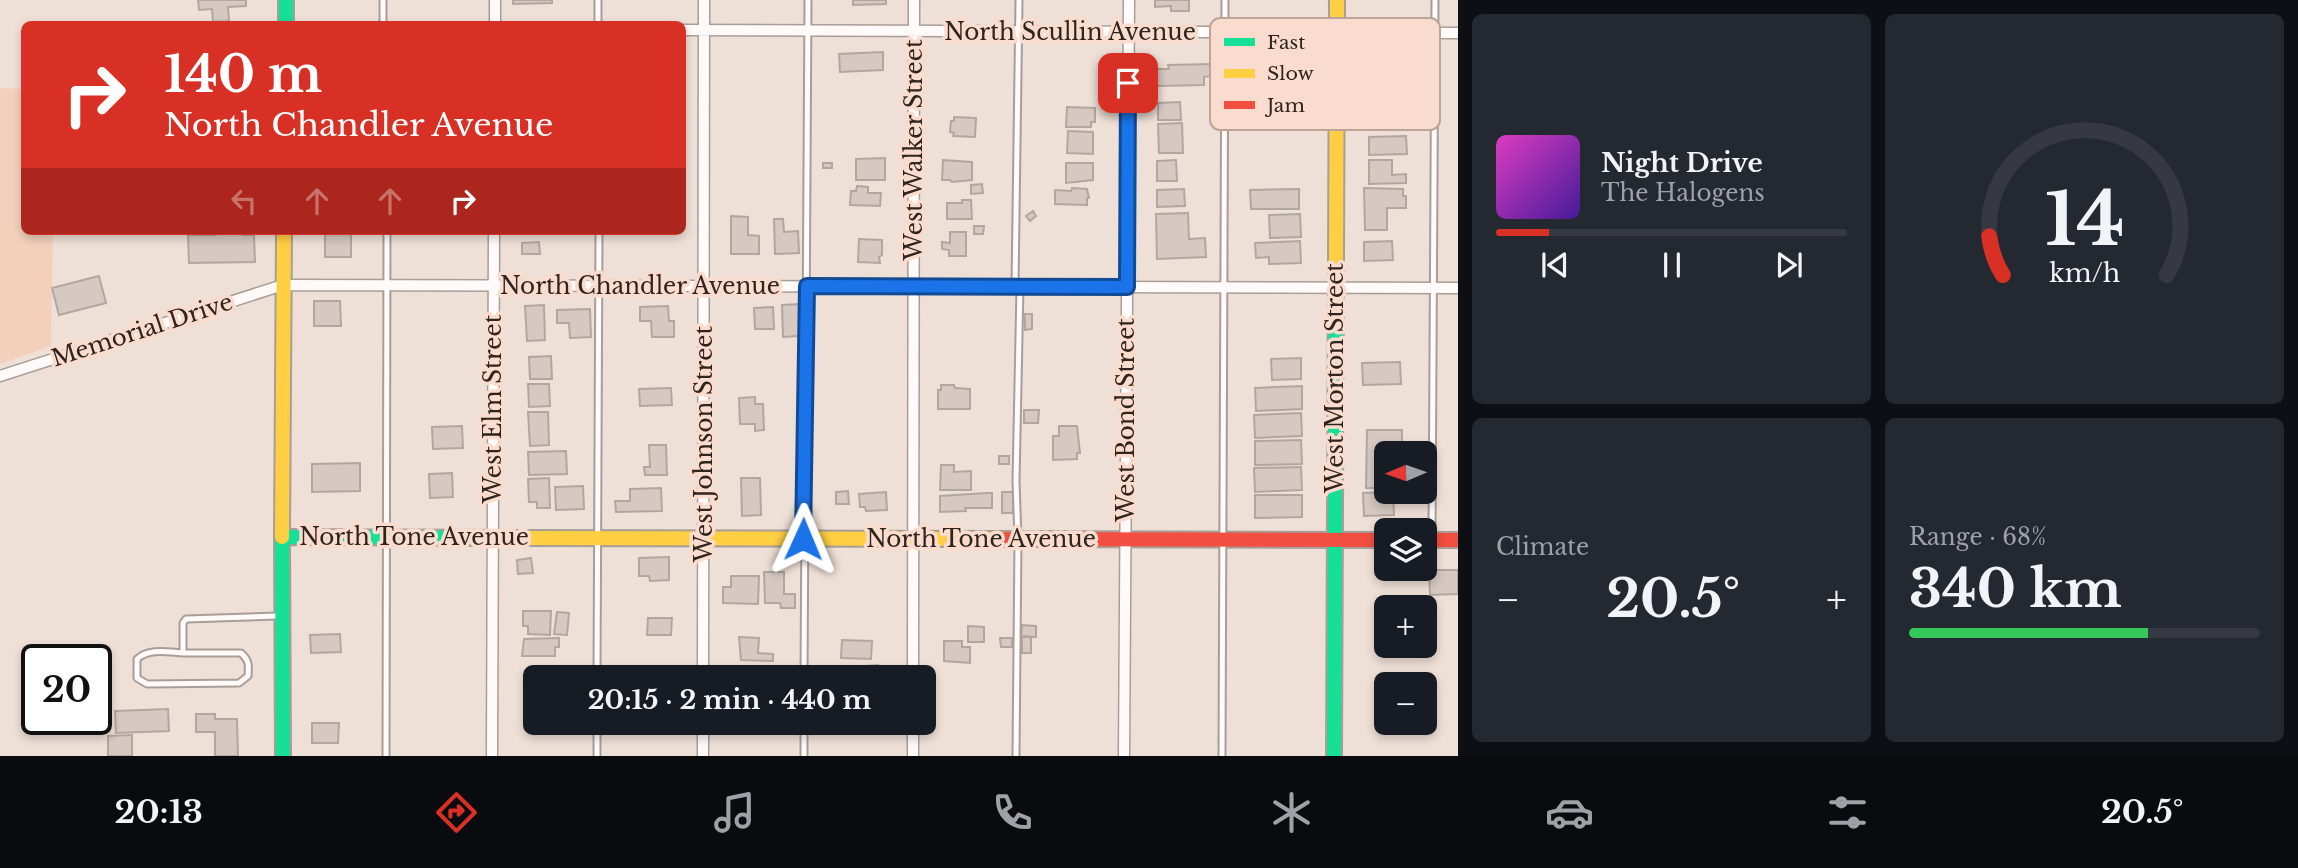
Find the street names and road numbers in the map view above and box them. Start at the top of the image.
street label: North Scullin Avenue [944,18,1196,46]
street label: West Walker Street [900,39,928,262]
street label: West Morton Street [1321,263,1349,494]
street label: North Chandler Avenue [500,272,780,300]
street label: Memorial Drive [48,288,236,372]
street label: West Elm Street [479,314,507,504]
street label: West Bond Street [1112,318,1140,523]
street label: West Johnson Street [690,325,718,563]
street label: North Tone Avenue [299,523,529,551]
street label: North Tone Avenue [866,525,1096,553]

